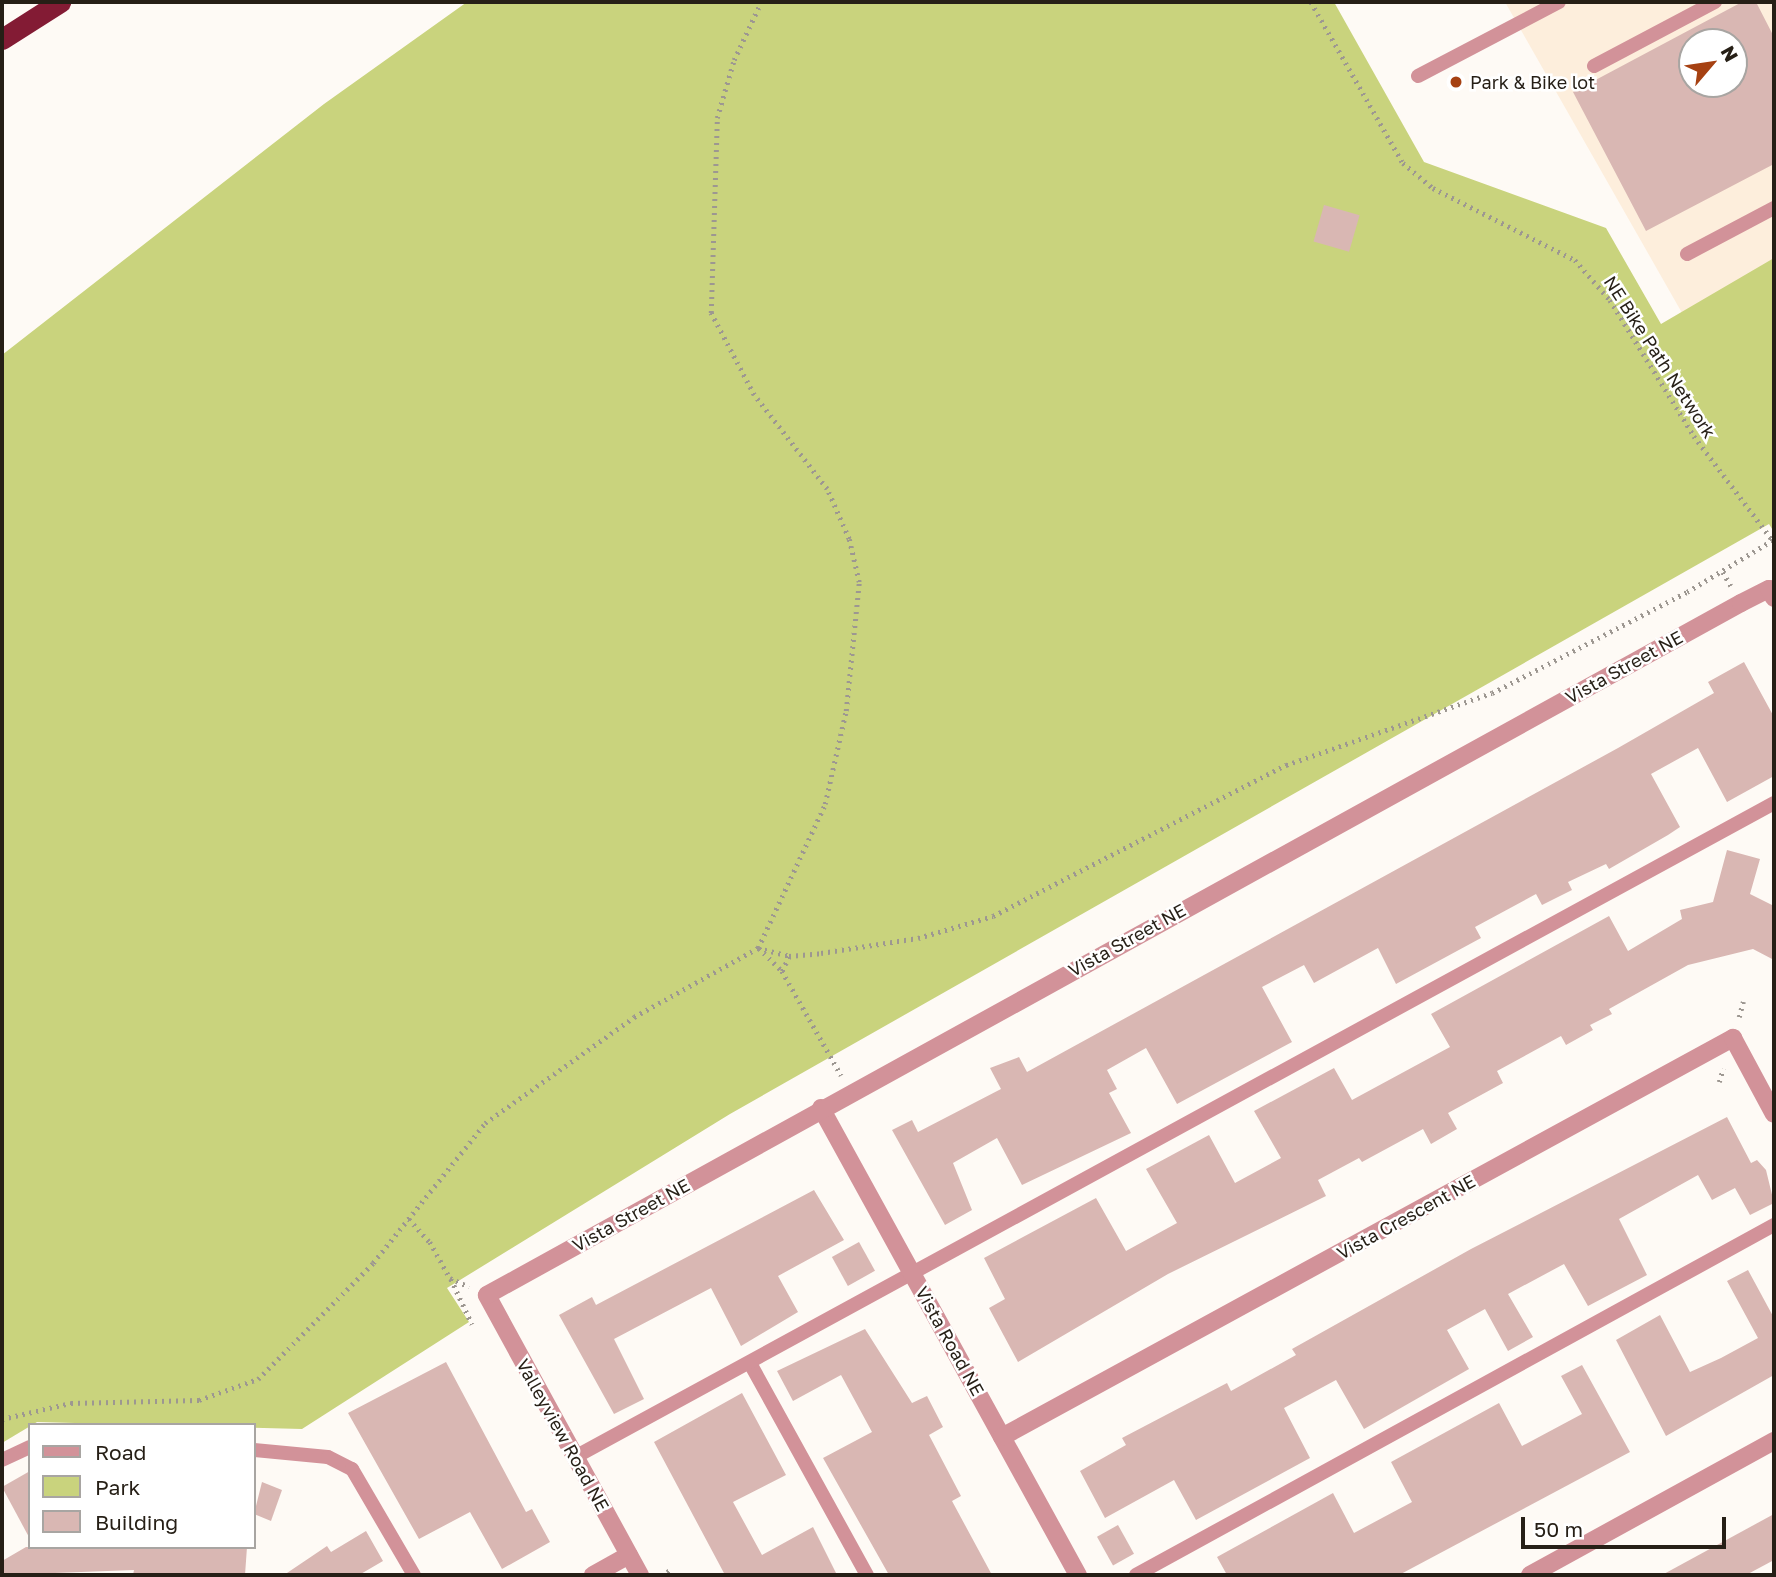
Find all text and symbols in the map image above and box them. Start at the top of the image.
north arrow [1678,28,1748,98]
text: N [1716,42,1744,65]
place label: Park & Bike lot [1470,71,1595,93]
marker: Park & Bike lot [1448,74,1464,90]
street label: NE Bike Path Network [1599,272,1721,442]
street label: Vista Street NE [1562,626,1686,708]
street label: Vista Street NE [1065,899,1189,981]
street label: Vista Crescent NE [1333,1170,1479,1264]
street label: Vista Street NE [569,1174,693,1256]
street label: Vista Road NE [911,1283,989,1399]
street label: Valleyview Road NE [512,1355,614,1515]
legend [28,1423,256,1549]
text: Road [95,1439,146,1465]
text: Park [95,1474,140,1500]
scale bar [1524,1504,1729,1548]
text: Building [95,1509,178,1535]
text: 50 m [1534,1516,1583,1542]

